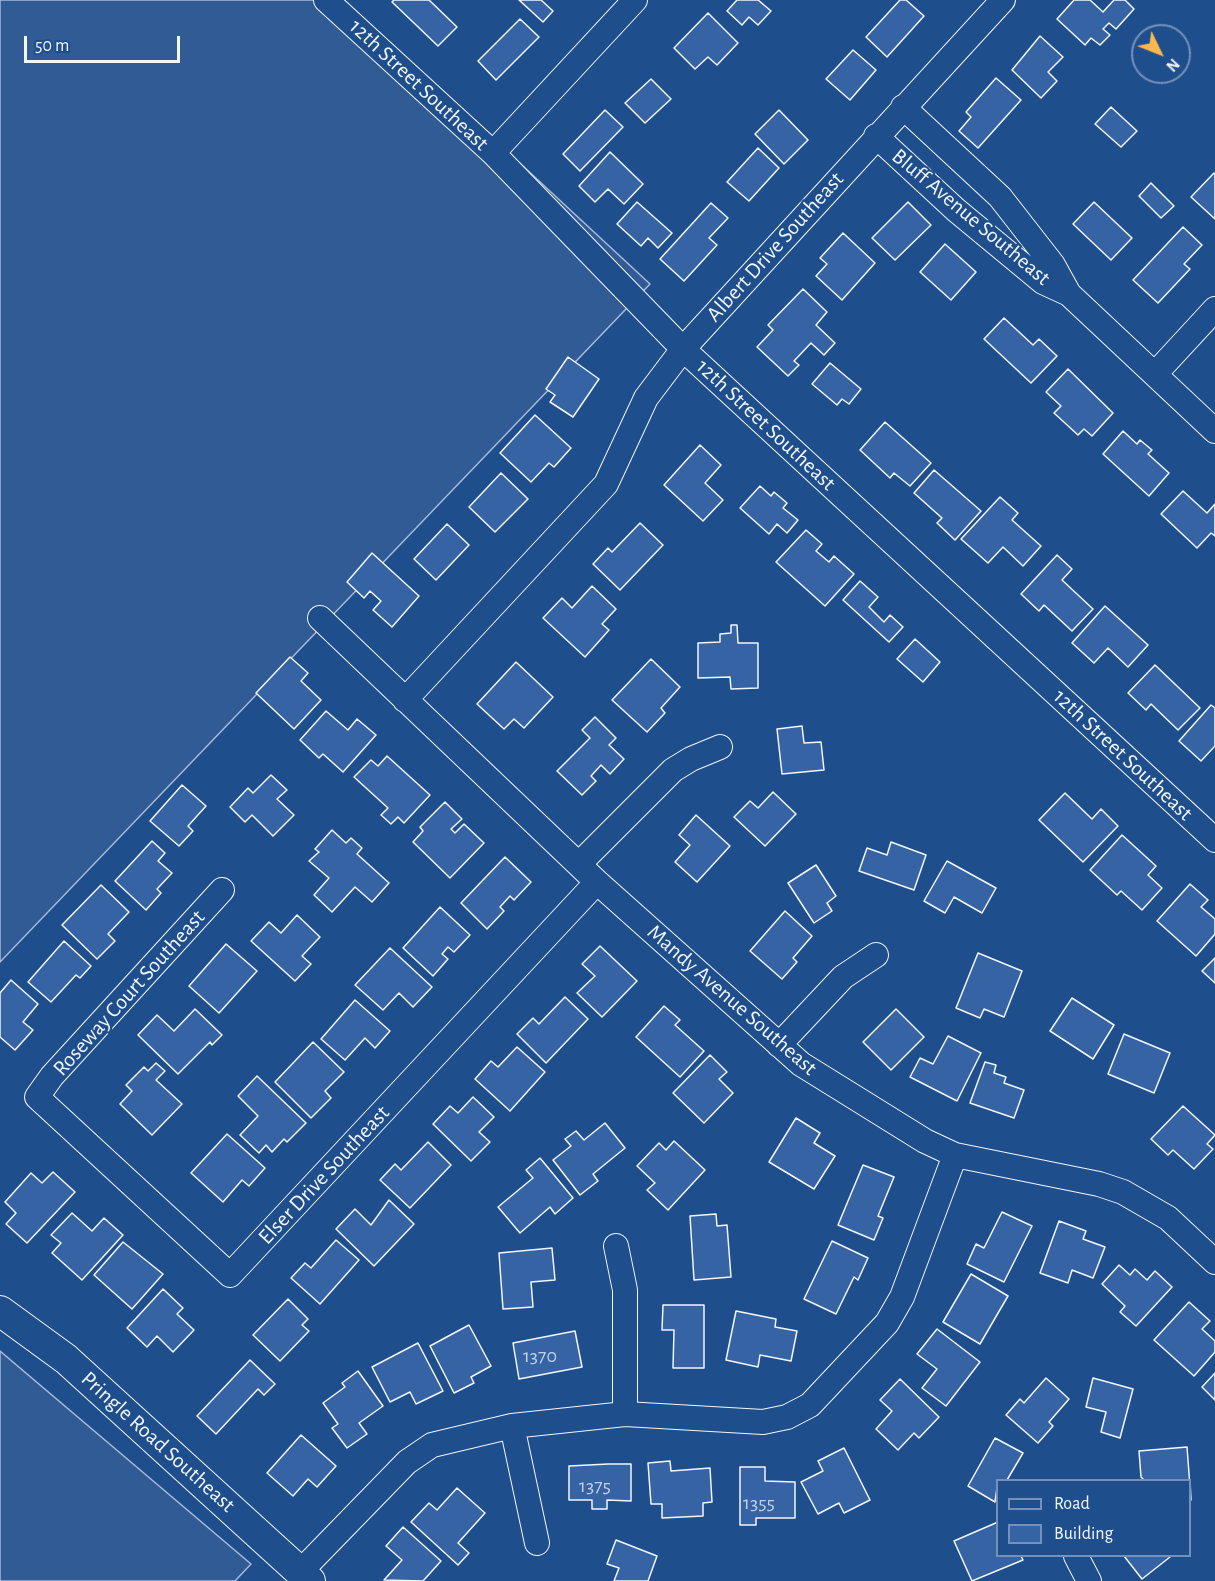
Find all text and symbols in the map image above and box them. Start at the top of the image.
street label: 12th Street Southeast [344,14,494,156]
scale bar [27,24,183,62]
north arrow [1131,24,1191,84]
text: 50 m [35,37,69,55]
text: N [1163,55,1182,74]
street label: Bluff Avenue Southeast [886,143,1056,291]
street label: Albert Drive Southeast [701,167,849,327]
street label: 12th Street Southeast [691,354,841,496]
street label: 12th Street Southeast [1048,684,1198,826]
street label: Roseway Court Southeast [47,905,211,1081]
street label: Mandy Avenue Southeast [642,919,822,1081]
street label: Elser Drive Southeast [253,1100,395,1250]
house number: 1370 [523,1344,557,1368]
street label: Pringle Road Southeast [76,1366,240,1518]
house number: 1375 [579,1474,611,1498]
legend [996,1479,1191,1557]
house number: 1355 [743,1491,775,1515]
text: Road [1054,1495,1090,1513]
text: Building [1054,1525,1113,1543]

